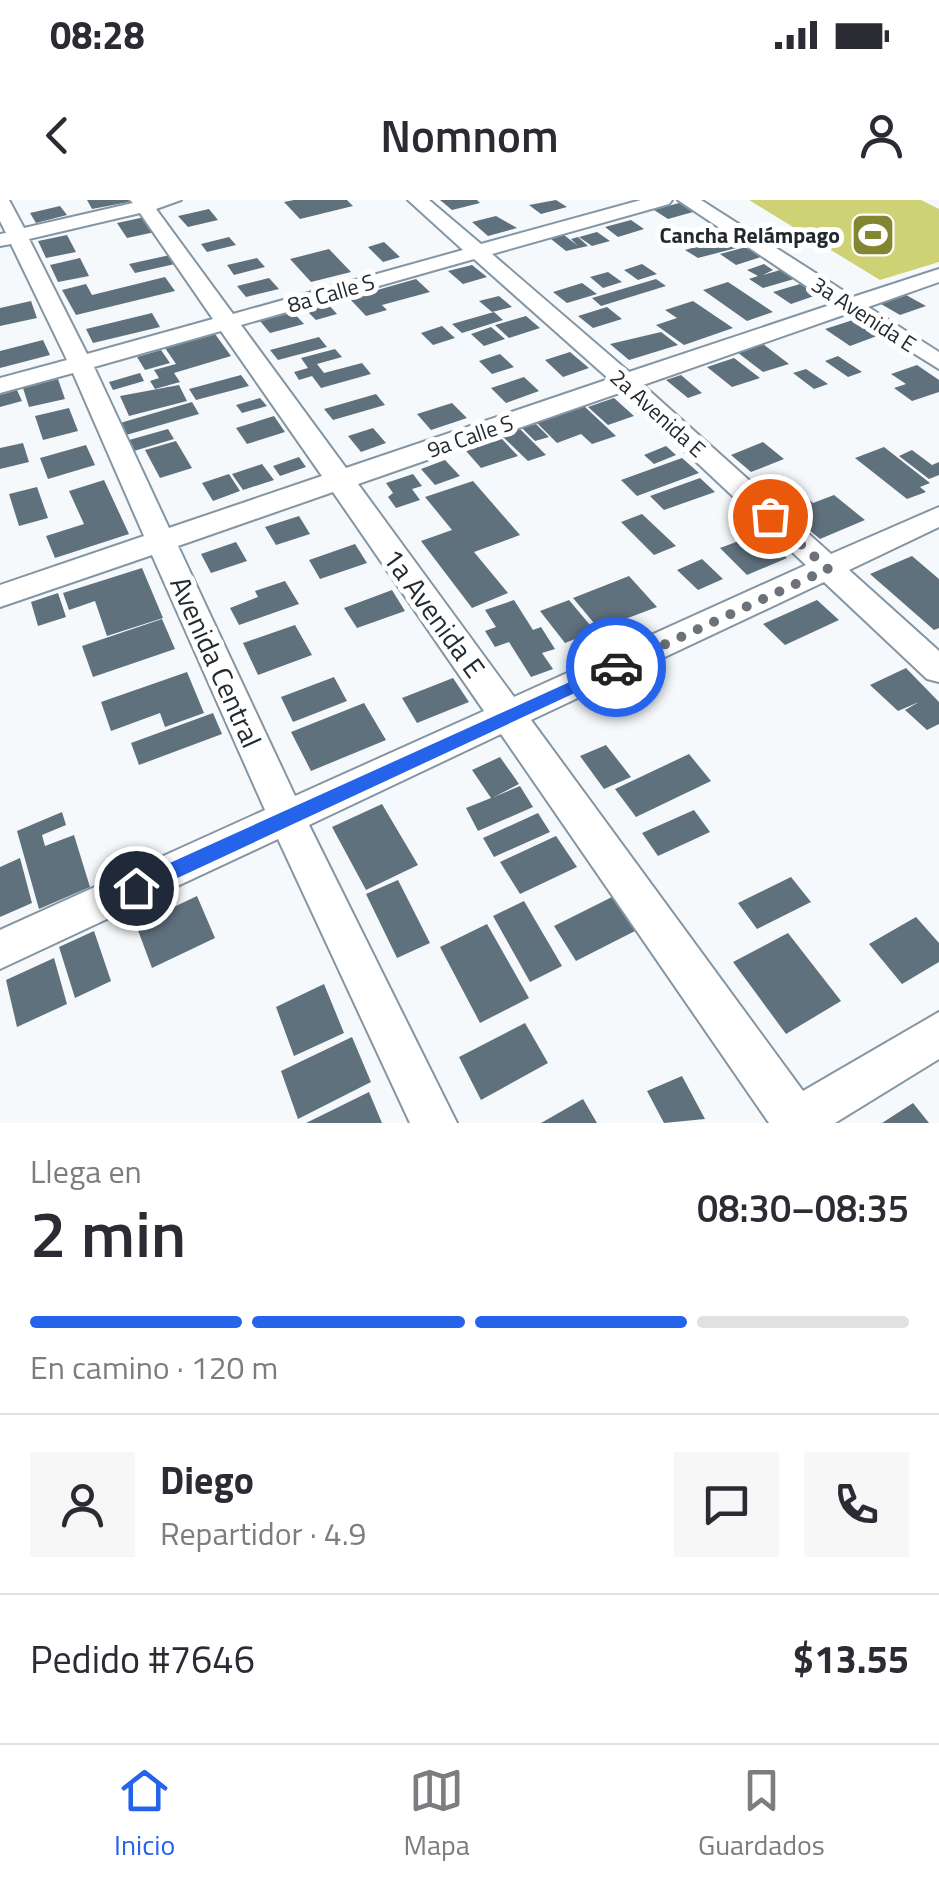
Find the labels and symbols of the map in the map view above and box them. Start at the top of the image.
sports icon: Cancha Relámpago [850,212,896,258]
place label: Cancha Relámpago [660,218,840,252]
street label: 8a Calle S [283,264,379,322]
street label: 3a Avenida E [805,267,923,361]
street label: 2a Avenida E [603,361,713,465]
street label: 9a Calle S [422,405,518,467]
pin [728,474,813,559]
street label: 1a Avenida E [373,539,496,686]
street label: Avenida Central [159,569,273,754]
courier [566,617,666,717]
pin [94,846,179,931]

